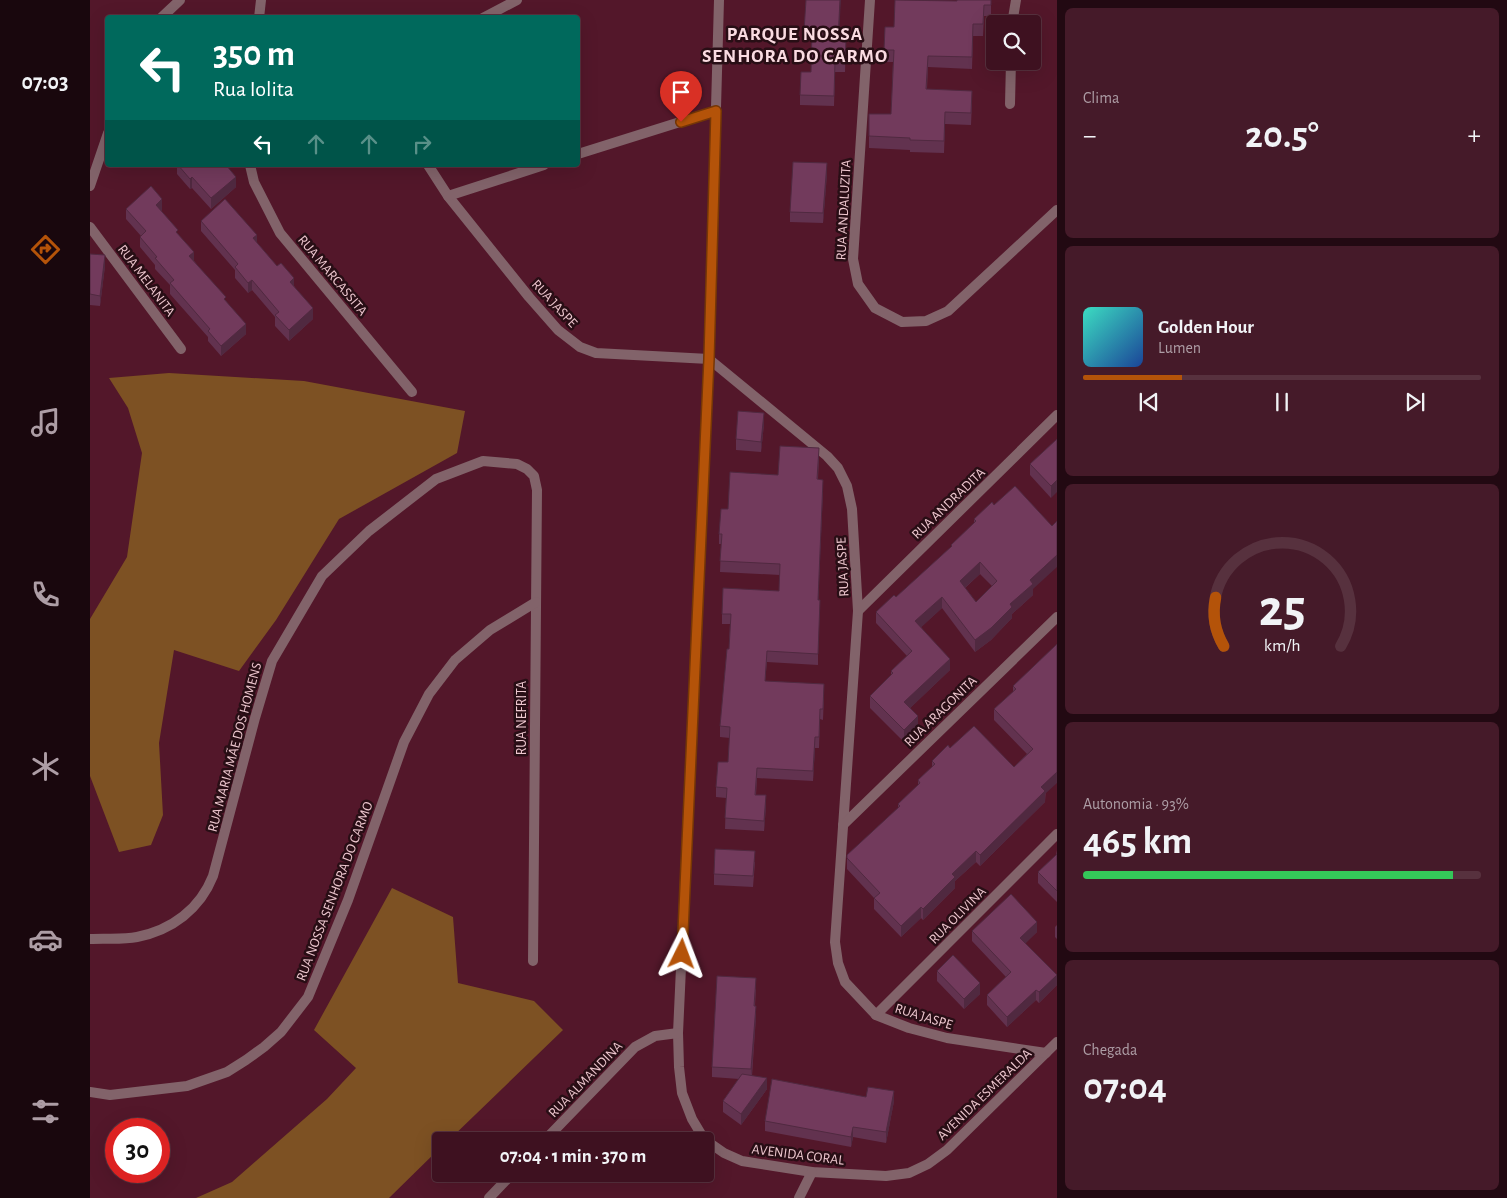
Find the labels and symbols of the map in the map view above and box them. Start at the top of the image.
district label: PARQUE NOSSA SENHORA DO CARMO [702,25,888,66]
pin [660,71,702,122]
street label: RUA ANDALUZITA [834,159,854,261]
street label: RUA MARCASSITA [295,233,370,318]
street label: RUA MELANITA [115,242,178,319]
street label: RUA JASPE [529,277,580,330]
street label: RUA ANDRADITA [909,465,988,542]
street label: RUA JASPE [834,537,852,597]
street label: RUA MARIA MÃE DOS HOMENS [204,661,264,833]
street label: RUA ARAGONITA [902,674,980,750]
street label: RUA NEFRITA [515,681,529,755]
street label: RUA NOSSA SENHORA DO CARMO [294,800,376,983]
street label: RUA OLIVINA [927,885,989,947]
position arrow [655,927,707,979]
street label: RUA JASPE [893,1002,954,1032]
street label: RUA ALMANDINA [546,1039,625,1120]
street label: AVENIDA ESMERALDA [935,1046,1034,1143]
speed limit sign: 30 [105,1118,170,1183]
street label: AVENIDA CORAL [751,1142,845,1168]

